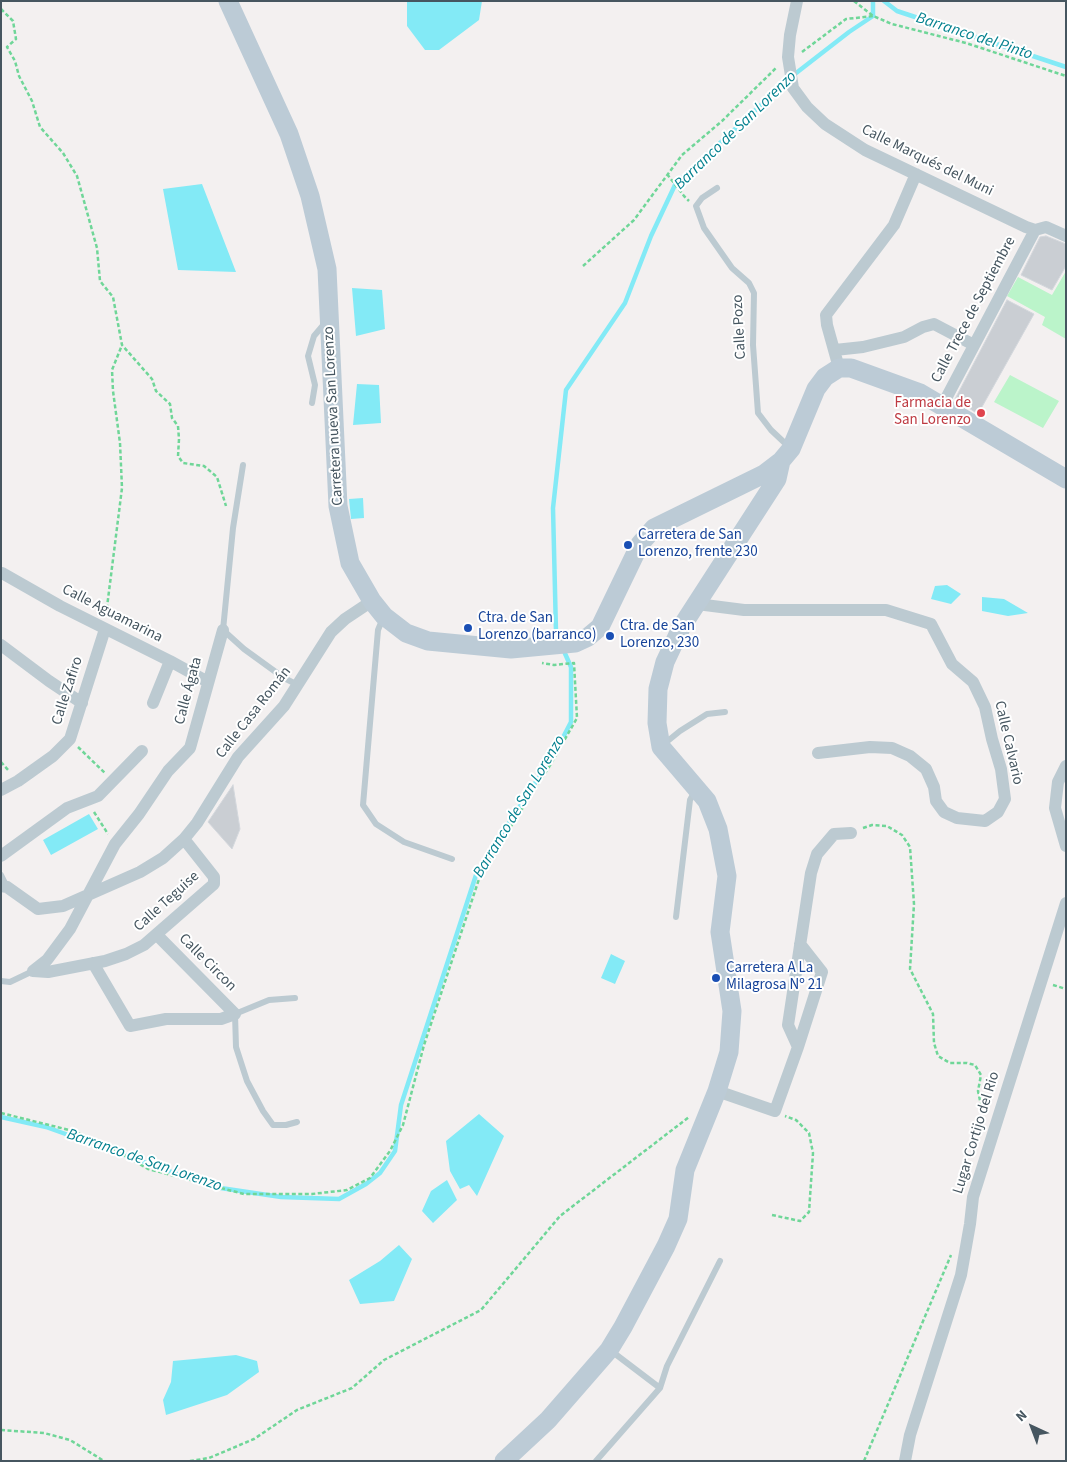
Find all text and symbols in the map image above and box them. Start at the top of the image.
water label: Barranco del Pinto [913,9,1035,65]
water label: Barranco de San Lorenzo [671,68,801,194]
street label: Calle Marqués del Muni [858,121,996,201]
street label: Calle Trece de Septiembre [928,234,1020,386]
street label: Calle Pozo [729,294,751,360]
street label: Carretera nueva San Lorenzo [320,326,348,506]
place label: Farmacia de San Lorenzo [894,395,971,430]
marker: Farmacia de San Lorenzo [975,407,987,419]
place label: Carretera de San Lorenzo, frente 230 [638,527,758,562]
marker: Carretera de San Lorenzo, frente 230 [622,539,634,551]
street label: Calle Aguamarina [59,581,165,647]
place label: Ctra. de San Lorenzo (barranco) [478,610,597,645]
place label: Ctra. de San Lorenzo, 230 [620,618,699,653]
marker: Ctra. de San Lorenzo (barranco) [462,622,474,634]
marker: Ctra. de San Lorenzo, 230 [604,630,616,642]
street label: Calle Zafiro [48,655,88,727]
street label: Calle Ágata [171,655,207,727]
street label: Calle Casa Román [212,663,296,763]
street label: Calle Calvario [990,699,1026,787]
water label: Barranco de San Lorenzo [470,732,570,882]
street label: Calle Teguise [131,868,203,936]
street label: Calle Circon [174,930,240,996]
place label: Carretera A La Milagrosa Nº 21 [726,960,823,995]
marker: Carretera A La Milagrosa Nº 21 [710,972,722,984]
street label: Lugar Cortijo del Rio [950,1070,1004,1196]
water label: Barranco de San Lorenzo [64,1125,224,1197]
north arrow [1007,1402,1057,1452]
text: N [1012,1406,1032,1427]

